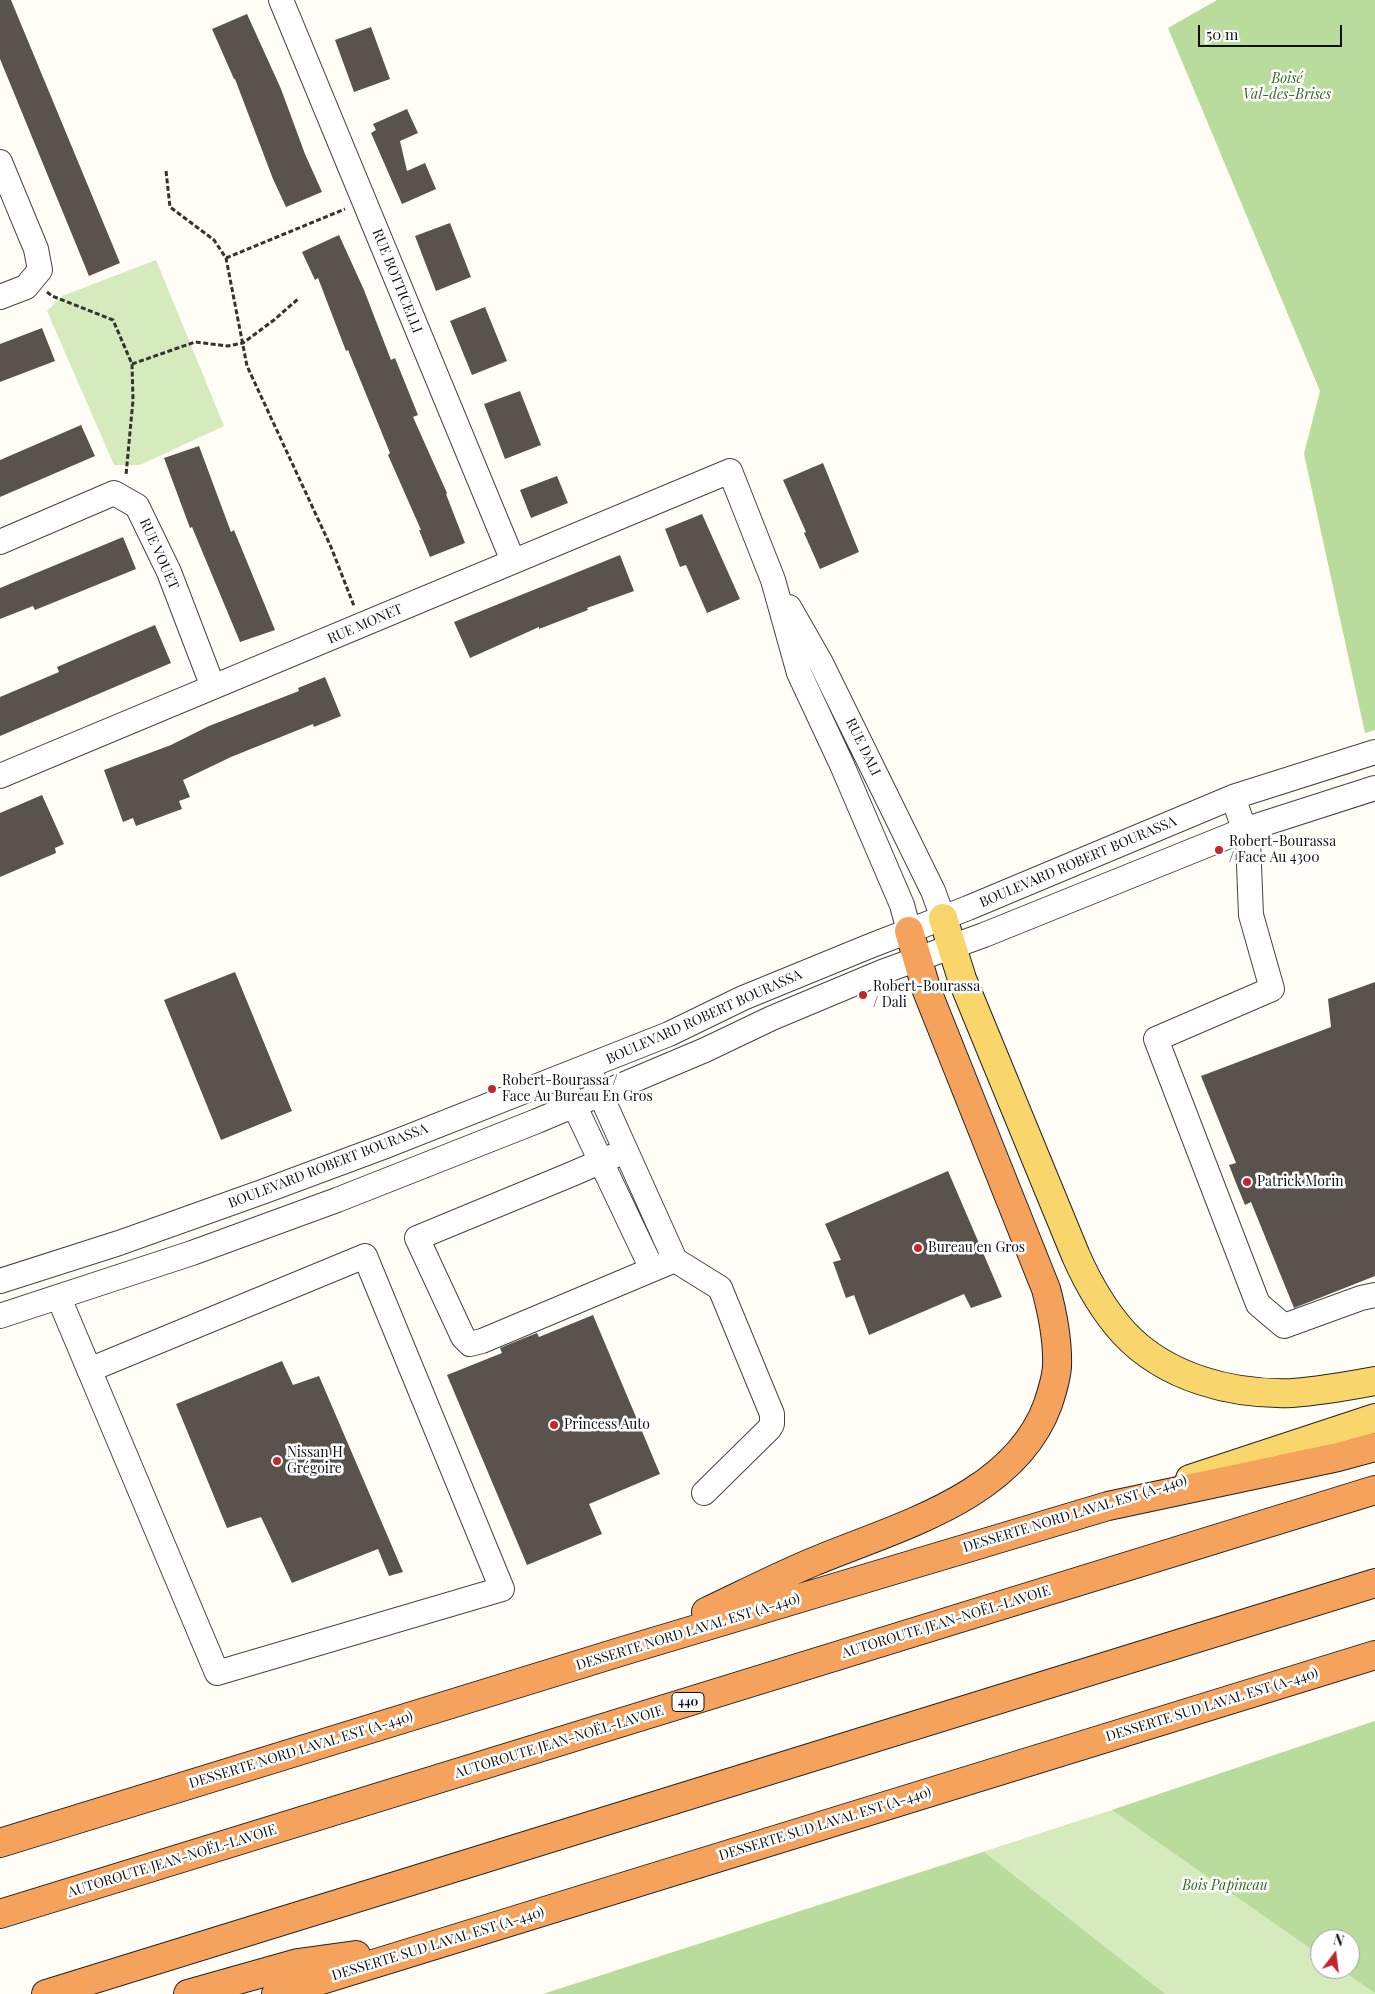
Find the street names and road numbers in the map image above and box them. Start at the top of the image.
street label: RUE BOTTICELLI [368,226,426,336]
street label: RUE VOUET [136,516,182,592]
street label: RUE MONET [325,601,405,647]
street label: RUE DALI [842,716,884,778]
street label: BOULEVARD ROBERT BOURASSA [977,813,1179,911]
street label: BOULEVARD ROBERT BOURASSA [604,966,804,1068]
street label: BOULEVARD ROBERT BOURASSA [226,1120,430,1212]
street label: DESSERTE NORD LAVAL EST (A-440) [961,1472,1189,1556]
street label: AUTOROUTE JEAN-NOËL-LAVOIE [840,1582,1052,1662]
street label: DESSERTE NORD LAVAL EST (A-440) [574,1590,802,1674]
street label: DESSERTE SUD LAVAL EST (A-440) [1104,1665,1320,1745]
road number: 440 [672,1692,704,1711]
street label: AUTOROUTE JEAN-NOËL-LAVOIE [453,1702,665,1782]
street label: DESSERTE NORD LAVAL EST (A-440) [187,1708,415,1792]
street label: DESSERTE SUD LAVAL EST (A-440) [717,1784,933,1864]
street label: AUTOROUTE JEAN-NOËL-LAVOIE [66,1821,278,1901]
street label: DESSERTE SUD LAVAL EST (A-440) [330,1904,546,1984]

